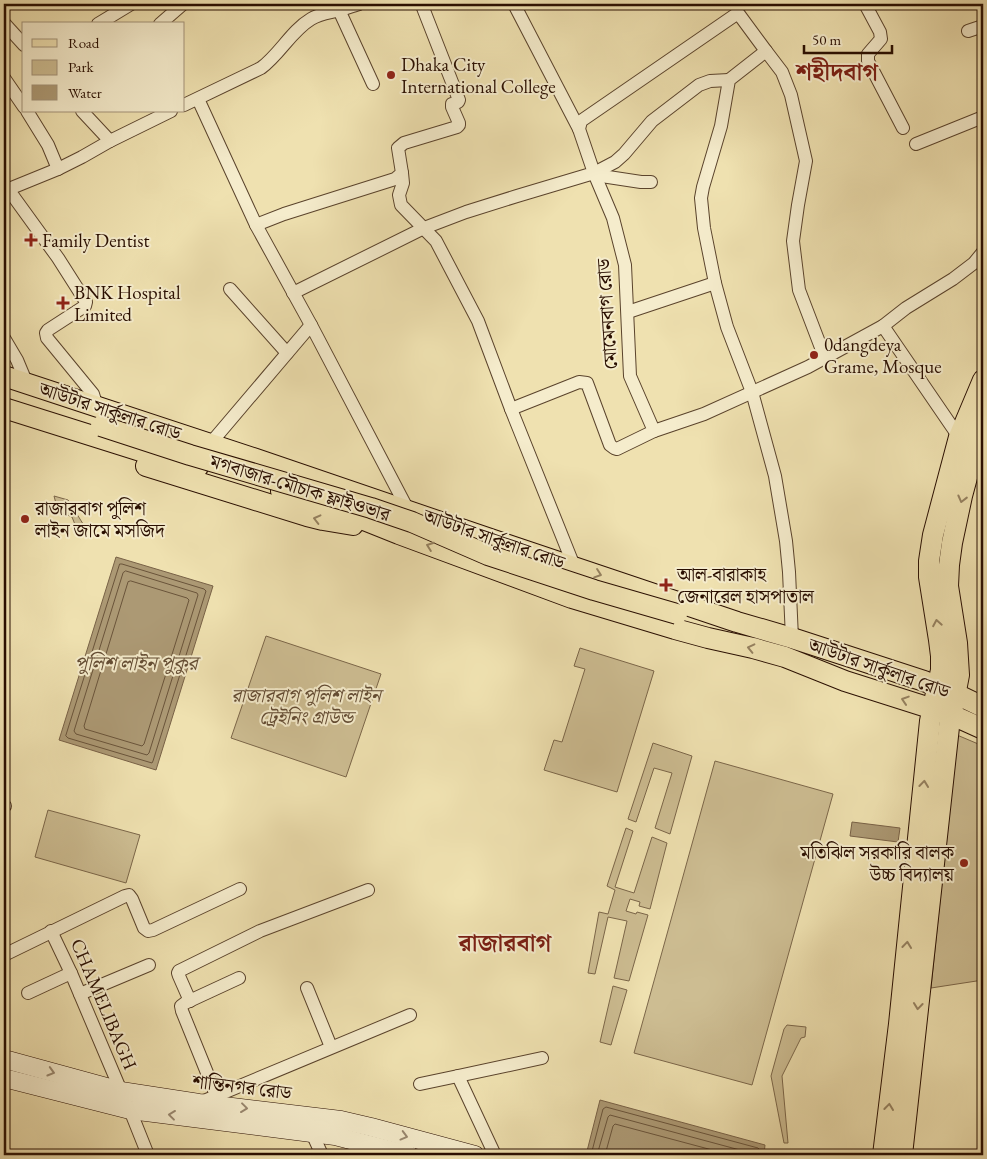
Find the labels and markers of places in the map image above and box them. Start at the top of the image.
place label: Dhaka City International College [401,52,556,99]
marker: Dhaka City International College [385,69,397,81]
place label: Family Dentist [42,228,149,253]
marker: Family Dentist [24,233,38,247]
place label: BNK Hospital Limited [74,280,181,327]
marker: BNK Hospital Limited [56,296,70,310]
place label: 0dangdeya Grame, Mosque [824,332,942,379]
marker: 0dangdeya Grame, Mosque [808,349,820,361]
place label: রাজারবাগ পুলিশ লাইন জামে মসজিদ [34,496,166,543]
marker: রাজারবাগ পুলিশ লাইন জামে মসজিদ [19,513,31,525]
place label: আল-বারাকাহ জেনারেল হাসপাতাল [676,562,815,609]
marker: আল-বারাকাহ জেনারেল হাসপাতাল [659,578,673,592]
place label: মতিঝিল সরকারি বালক উচ্চ বিদ্যালয় [799,840,955,887]
marker: মতিঝিল সরকারি বালক উচ্চ বিদ্যালয় [958,857,970,869]

